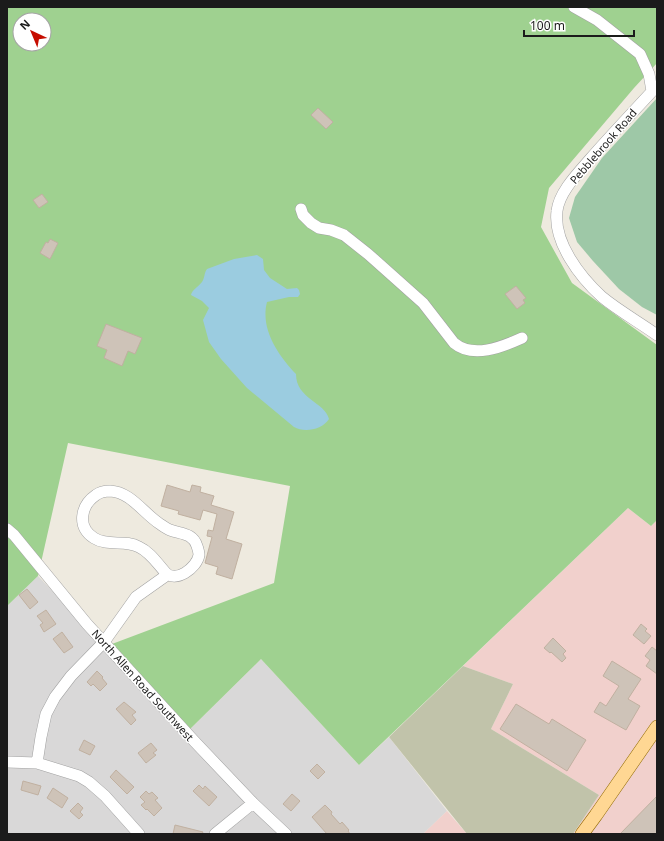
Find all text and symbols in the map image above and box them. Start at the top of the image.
north arrow [12,12,52,52]
scale bar [524,12,634,38]
text: N [16,16,33,33]
text: 100 m [530,17,565,34]
street label: Pebblebrook Road [566,105,640,187]
street label: North Allen Road Southwest [89,626,197,744]

